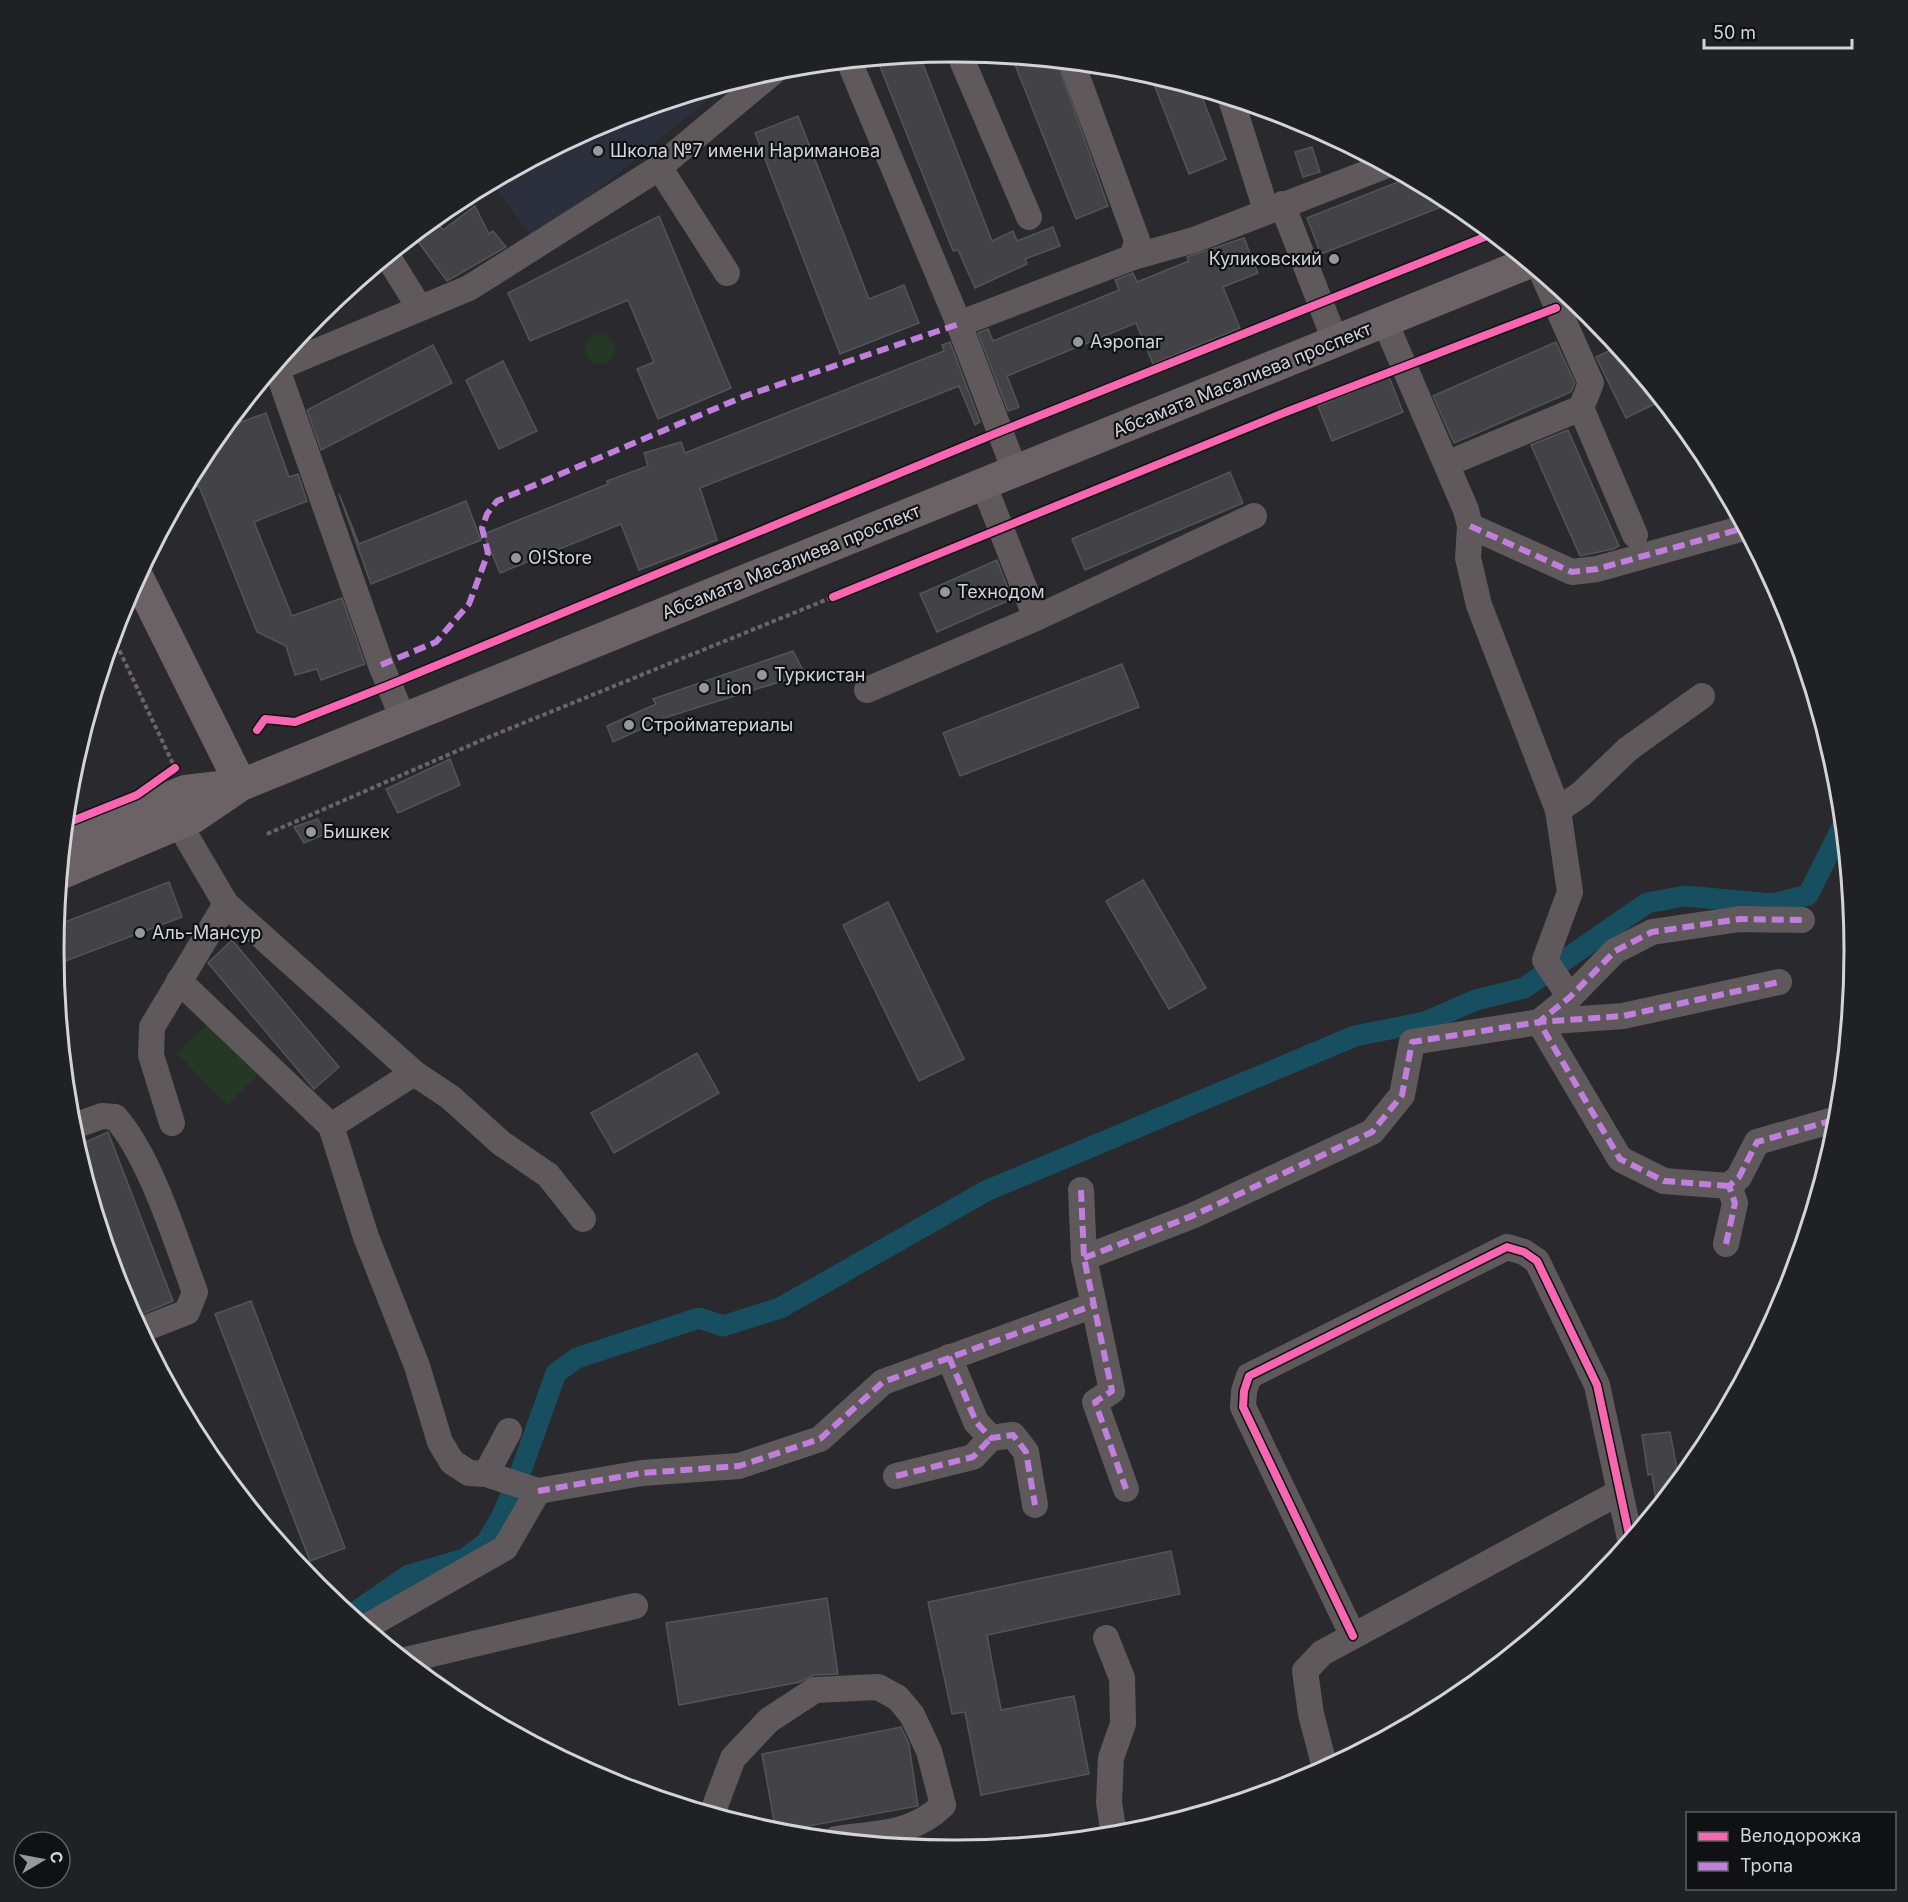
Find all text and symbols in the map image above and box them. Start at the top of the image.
scale bar [1704,12,1852,50]
text: 50 m [1713,22,1756,43]
place label: Школа №7 имени Нариманова [610,140,880,161]
marker: Школа №7 имени Нариманова [591,144,605,158]
place label: Куликовский [1209,248,1322,269]
marker: Куликовский [1327,252,1341,266]
street label: Абсамата Масалиева проспект [1110,318,1375,441]
place label: Аэропаг [1090,331,1163,352]
marker: Аэропаг [1071,335,1085,349]
street label: Абсамата Масалиева проспект [659,500,924,623]
place label: O!Store [528,547,592,568]
marker: O!Store [509,551,523,565]
place label: Технодом [957,581,1045,602]
marker: Технодом [938,585,952,599]
place label: Туркистан [774,664,865,685]
marker: Туркистан [755,668,769,682]
place label: Lion [716,677,752,698]
marker: Lion [697,681,711,695]
place label: Стройматериалы [641,714,793,735]
marker: Стройматериалы [622,718,636,732]
place label: Бишкек [323,821,390,842]
marker: Бишкек [304,825,318,839]
place label: Аль-Мансур [152,922,261,943]
marker: Аль-Мансур [133,926,147,940]
legend [1686,1812,1896,1890]
text: Велодорожка [1740,1825,1861,1846]
north arrow [12,1830,72,1890]
text: С [46,1850,68,1865]
text: Тропа [1740,1855,1793,1876]

